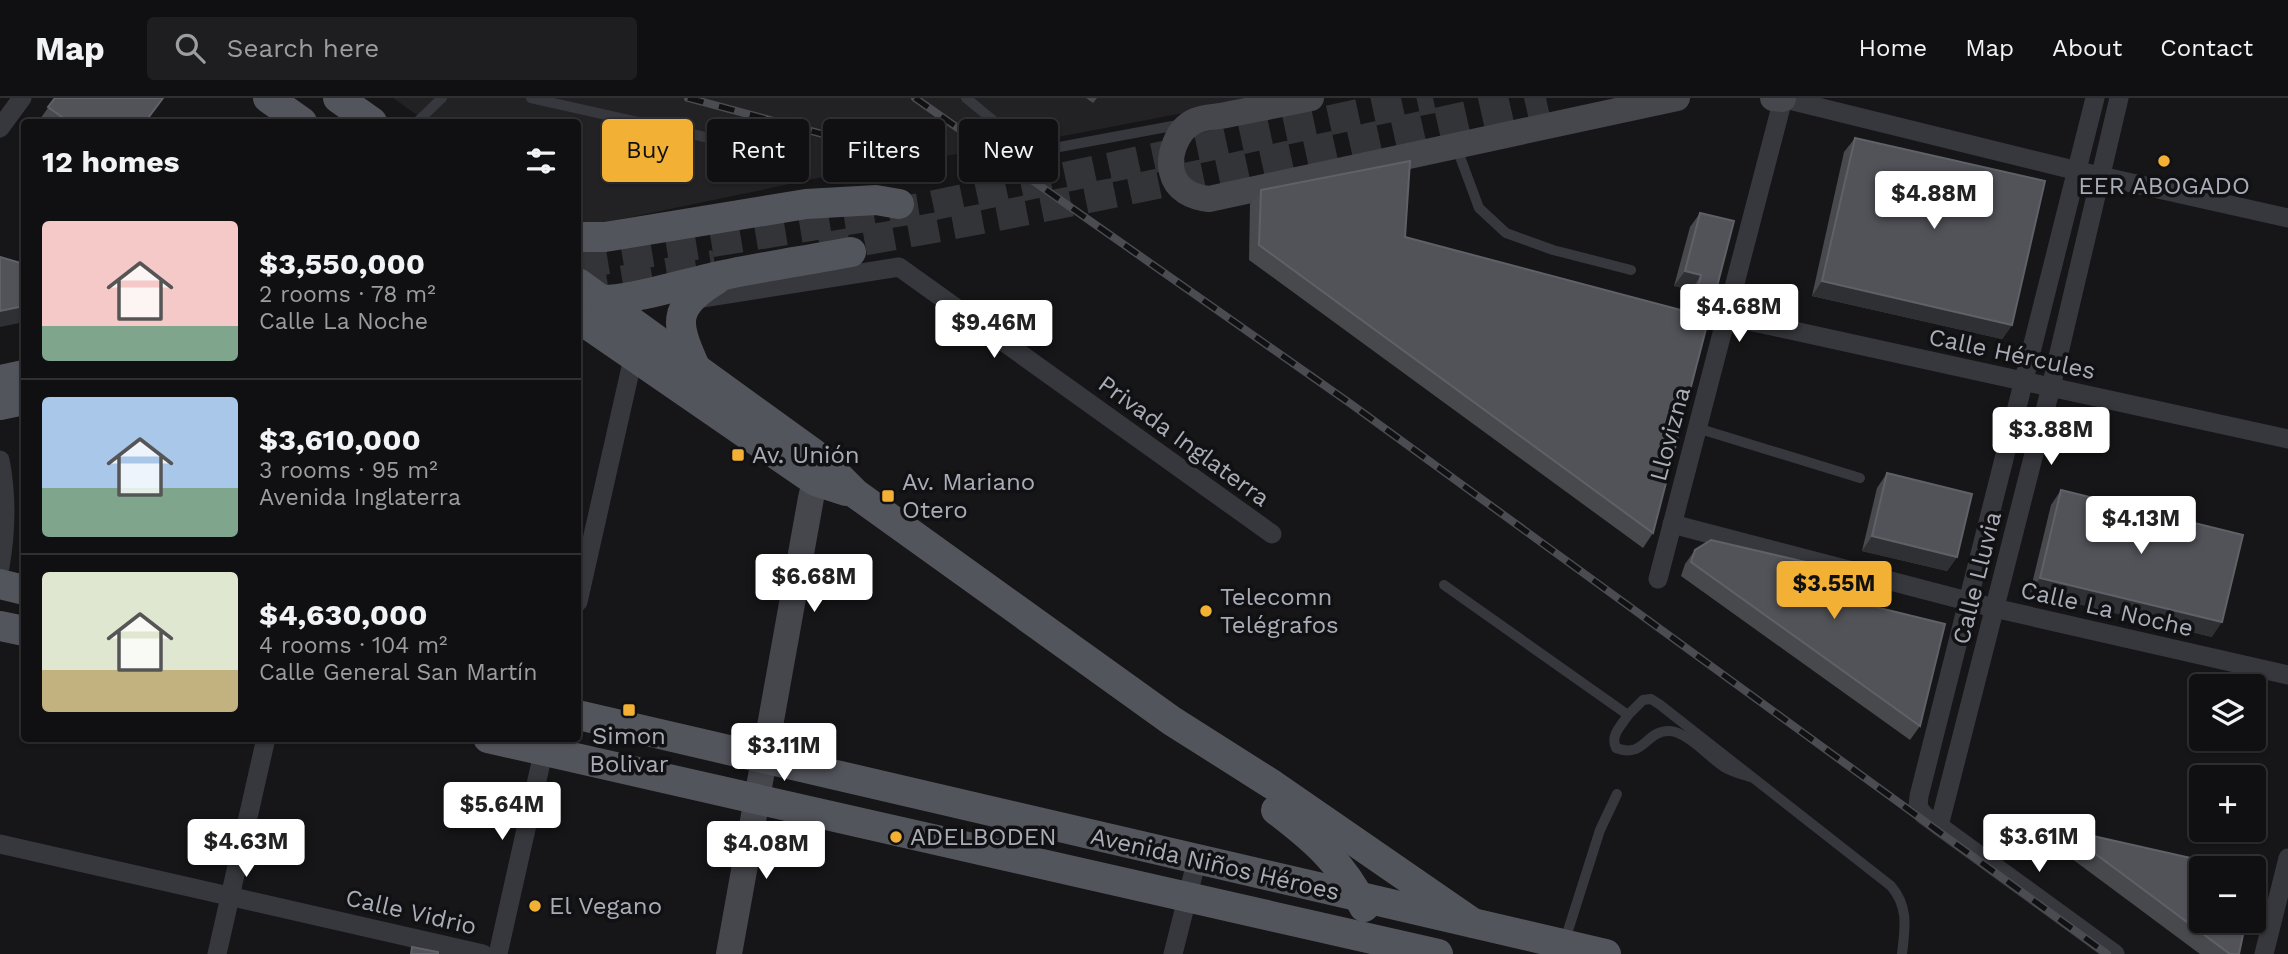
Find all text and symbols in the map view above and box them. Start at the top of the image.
search box [147,17,637,80]
text: Map [35,29,105,68]
icon: search [171,29,209,67]
text: Search here [227,33,379,63]
text: Home [1859,34,1927,62]
text: Map [1965,34,2014,62]
text: About [2052,34,2122,62]
text: Contact [2160,34,2253,62]
chip: Buy [602,119,693,182]
chip: Rent [707,119,809,182]
chip: Filters [823,119,945,182]
chip: New [959,119,1058,182]
icon: filters [522,142,560,180]
text: 12 homes [42,144,180,179]
marker: EER ABOGADO [2156,153,2172,169]
pin: $4.88M [1877,172,1991,231]
place label: EER ABOGADO [2078,172,2250,200]
text: $4.88M [1891,180,1977,207]
text: $3,550,000 [259,246,425,281]
icon: home [98,249,182,333]
text: 2 rooms · 78 m² [259,281,436,308]
pin: $4.68M [1682,285,1796,344]
text: $4.68M [1696,293,1782,320]
pin: $9.46M [937,300,1051,360]
text: Calle La Noche [259,308,428,335]
text: $9.46M [951,309,1037,336]
street label: Calle Hércules [1926,323,2098,385]
street label: Privada Inglaterra [1093,370,1275,512]
street label: Llovizna [1644,384,1696,484]
pin: $3.88M [1994,408,2108,467]
text: $3.88M [2009,416,2093,443]
text: $3,610,000 [259,422,421,457]
icon: home [98,425,182,509]
place label: Av. Unión [752,441,860,469]
marker: Av. Unión [730,447,746,463]
text: 3 rooms · 95 m² [259,457,438,484]
place label: Av. Mariano Otero [902,468,1035,524]
text: Avenida Inglaterra [259,484,461,511]
marker: Av. Mariano Otero [880,488,896,504]
pin: $4.13M [2084,496,2198,556]
text: $4.13M [2102,505,2180,532]
street label: Calle Lluvia [1947,509,2007,647]
pin: $6.68M [757,554,871,614]
pin: $3.55M [1777,561,1891,621]
text: $6.68M [772,563,856,590]
text: $3.55M [1793,570,1875,597]
street label: Calle La Noche [2018,576,2196,642]
place label: Telecomn Telégrafos [1220,583,1339,639]
text: $4,630,000 [259,597,428,632]
icon: home [98,600,182,684]
marker: Telecomn Telégrafos [1198,603,1214,619]
text: 4 rooms · 104 m² [259,632,447,659]
text: Calle General San Martín [259,659,537,686]
map controls [2189,674,2266,933]
button: layers [2189,674,2266,751]
marker: Simon Bolivar [621,702,637,718]
place label: Simon Bolivar [589,722,669,778]
pin: $3.11M [727,724,841,783]
text: $3.11M [747,732,821,759]
button: + [2189,765,2266,842]
pin: $5.64M [445,782,559,842]
text: $5.64M [460,791,544,818]
pin: $3.61M [1982,814,2096,874]
pin: $4.63M [189,820,303,879]
pin: $4.08M [709,822,823,881]
street label: Avenida Niños Héroes [1088,822,1342,906]
place label: ADELBODEN [910,823,1057,851]
text: $3.61M [1999,823,2079,850]
text: $4.63M [204,828,288,855]
marker: ADELBODEN [888,829,904,845]
text: $4.08M [723,830,809,857]
button: − [2189,856,2266,933]
street label: Calle Vidrio [343,883,479,941]
place label: El Vegano [549,892,662,920]
marker: El Vegano [527,898,543,914]

